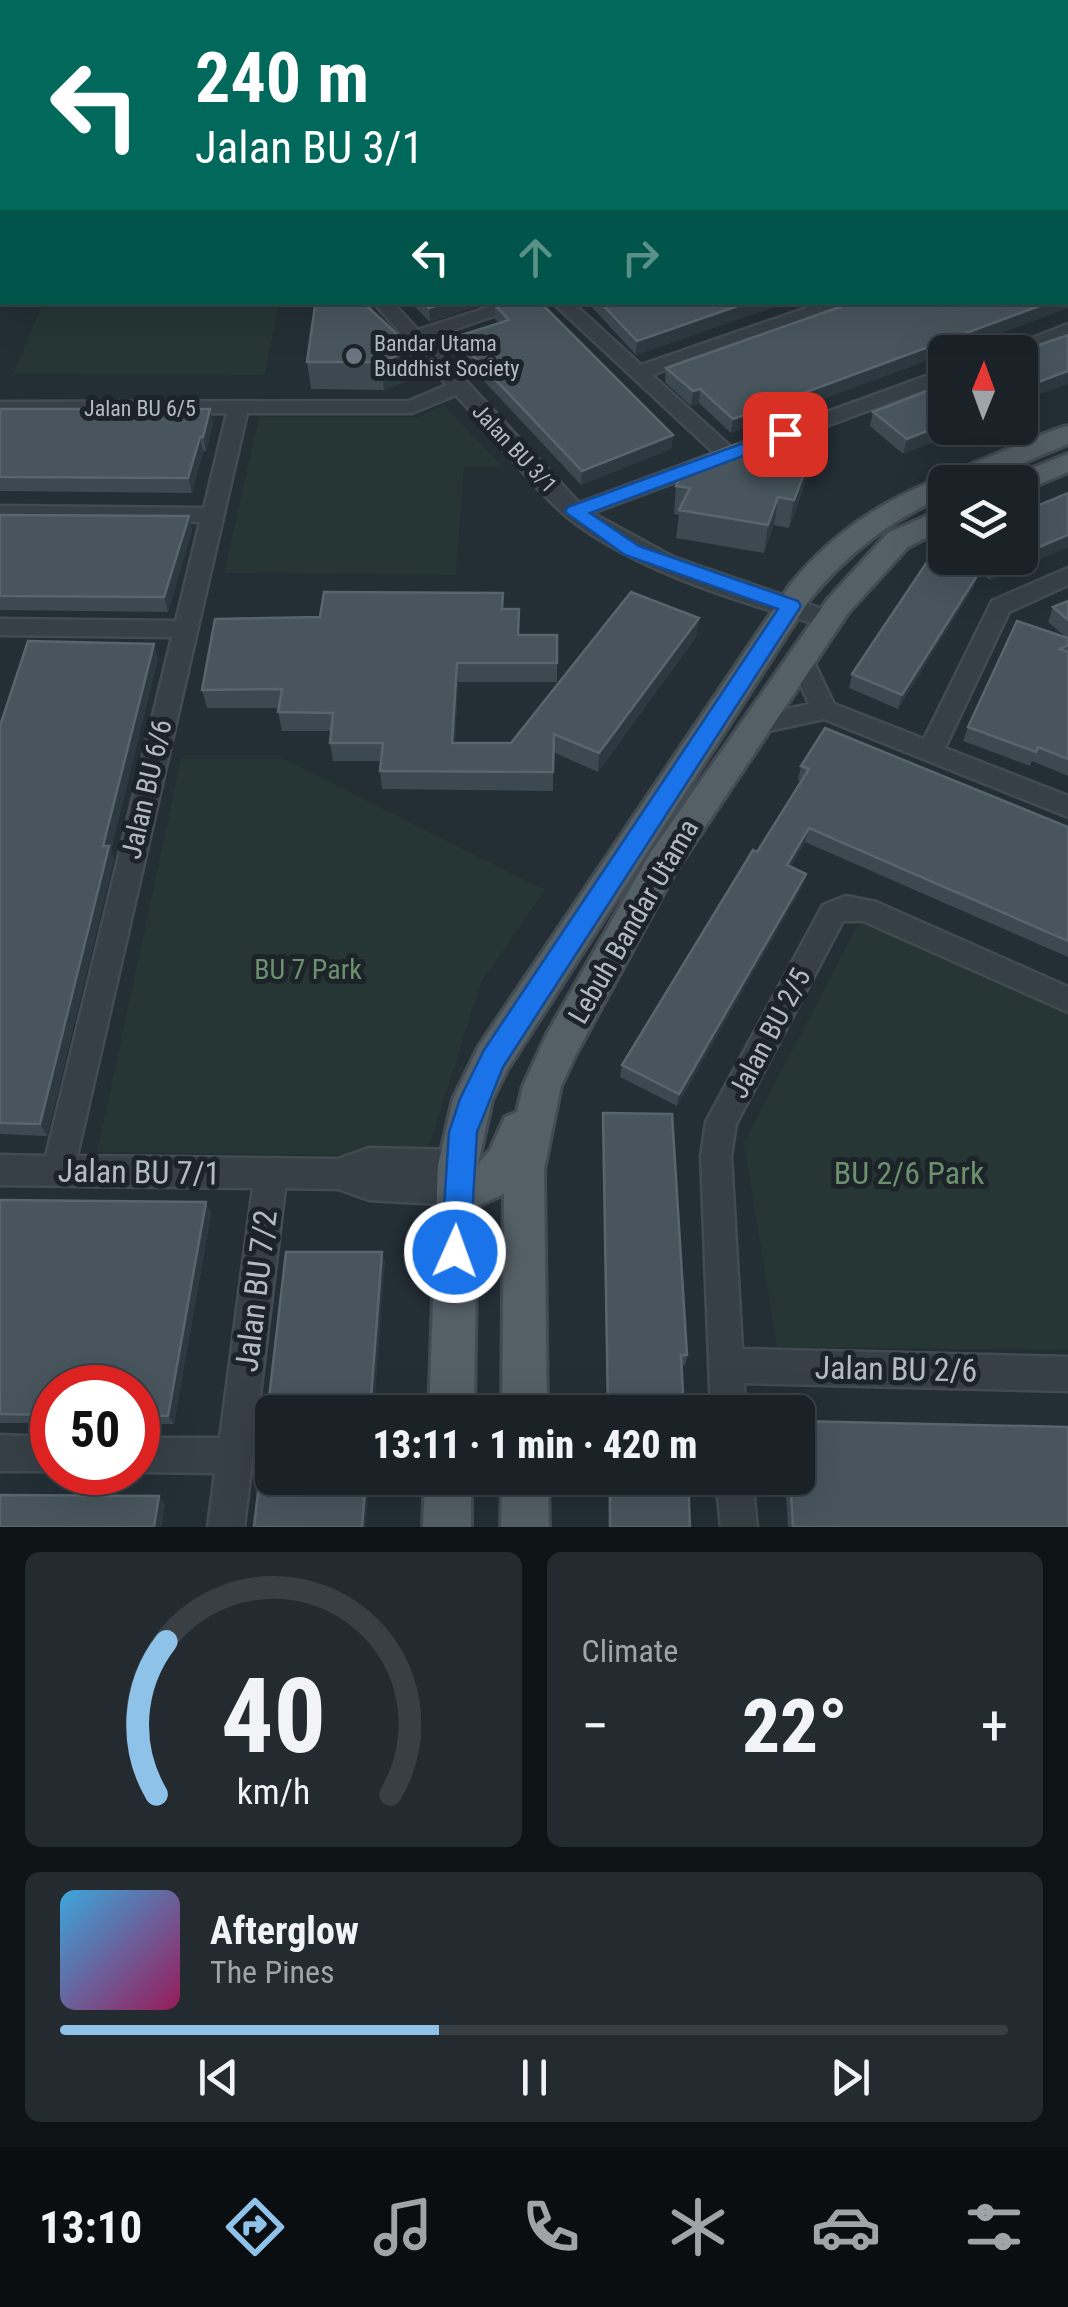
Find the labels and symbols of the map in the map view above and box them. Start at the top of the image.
place label: Bandar Utama Buddhist Society [374,331,519,381]
north arrow [928,335,1038,445]
marker: Bandar Utama Buddhist Society [343,345,365,367]
pin [743,392,828,477]
street label: Jalan BU 6/5 [84,396,196,421]
street label: Jalan BU 3/1 [467,399,562,498]
street label: Jalan BU 6/6 [114,716,179,862]
street label: Lebuh Bandar Utama [562,813,705,1029]
park label: BU 7 Park [254,953,362,986]
street label: Jalan BU 2/5 [721,963,817,1104]
street label: Jalan BU 7/1 [57,1152,221,1192]
park label: BU 2/6 Park [834,1154,985,1192]
position arrow [403,1200,507,1304]
street label: Jalan BU 7/2 [227,1208,285,1374]
street label: Jalan BU 2/6 [814,1349,978,1389]
speed limit sign: 50 [30,1365,160,1495]

